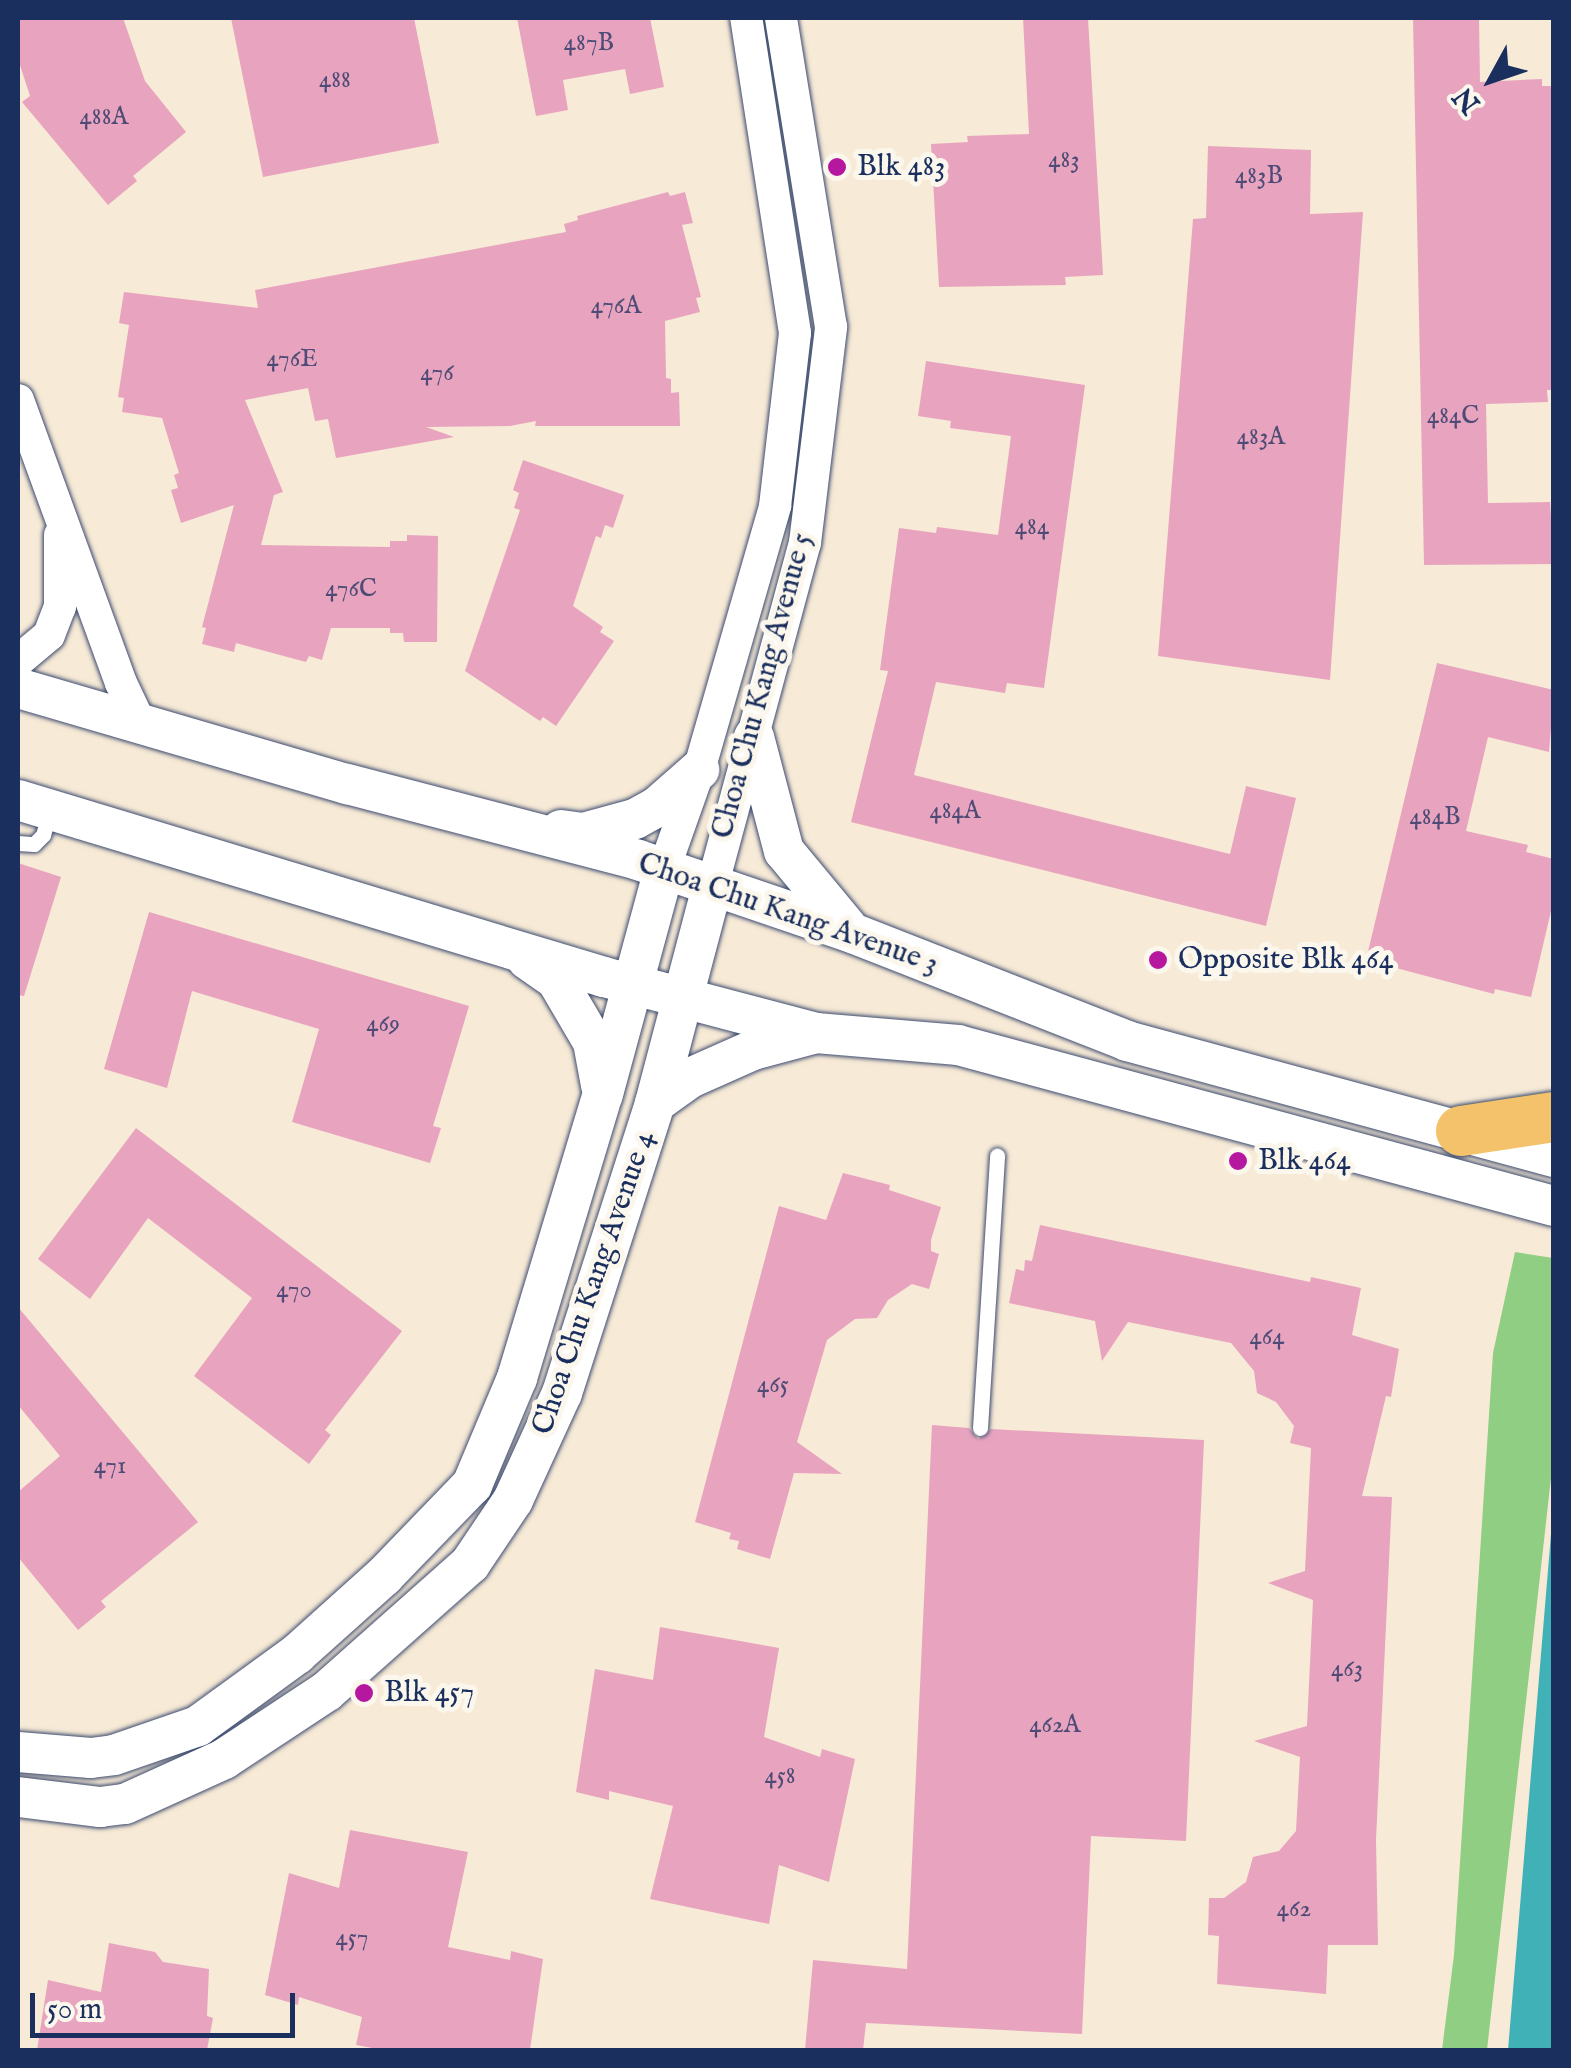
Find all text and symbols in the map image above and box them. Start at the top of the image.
house number: 487B [564,28,614,58]
north arrow [1441,30,1541,130]
house number: 488 [319,65,351,95]
text: N [1446,79,1489,120]
house number: 488A [80,102,128,132]
house number: 483 [1048,145,1080,175]
place label: Blk 483 [857,149,945,185]
marker: Blk 483 [826,156,848,178]
house number: 483B [1235,161,1283,191]
house number: 476A [591,291,641,321]
house number: 476E [266,344,318,374]
house number: 476 [420,358,454,388]
house number: 484C [1427,401,1479,431]
house number: 483A [1237,422,1285,452]
house number: 484 [1015,512,1049,542]
street label: Choa Chu Kang Avenue 5 [705,529,821,843]
house number: 476C [325,574,377,604]
house number: 484A [929,796,981,826]
house number: 484B [1410,802,1460,832]
street label: Choa Chu Kang Avenue 3 [633,846,943,982]
place label: Opposite Blk 464 [1178,942,1393,978]
marker: Opposite Blk 464 [1147,949,1169,971]
house number: 469 [366,1009,400,1039]
street label: Choa Chu Kang Avenue 4 [525,1126,663,1440]
place label: Blk 464 [1258,1143,1351,1179]
marker: Blk 464 [1227,1150,1249,1172]
house number: 470 [276,1275,312,1305]
house number: 464 [1249,1322,1285,1352]
house number: 465 [757,1370,789,1400]
house number: 471 [94,1451,126,1481]
house number: 463 [1331,1654,1363,1684]
place label: Blk 457 [384,1675,474,1711]
marker: Blk 457 [353,1682,375,1704]
house number: 462A [1029,1710,1081,1740]
house number: 458 [764,1761,796,1791]
house number: 462 [1277,1894,1311,1924]
house number: 457 [336,1923,368,1953]
scale bar [35,1973,300,2035]
text: 50 m [47,1991,102,2029]

